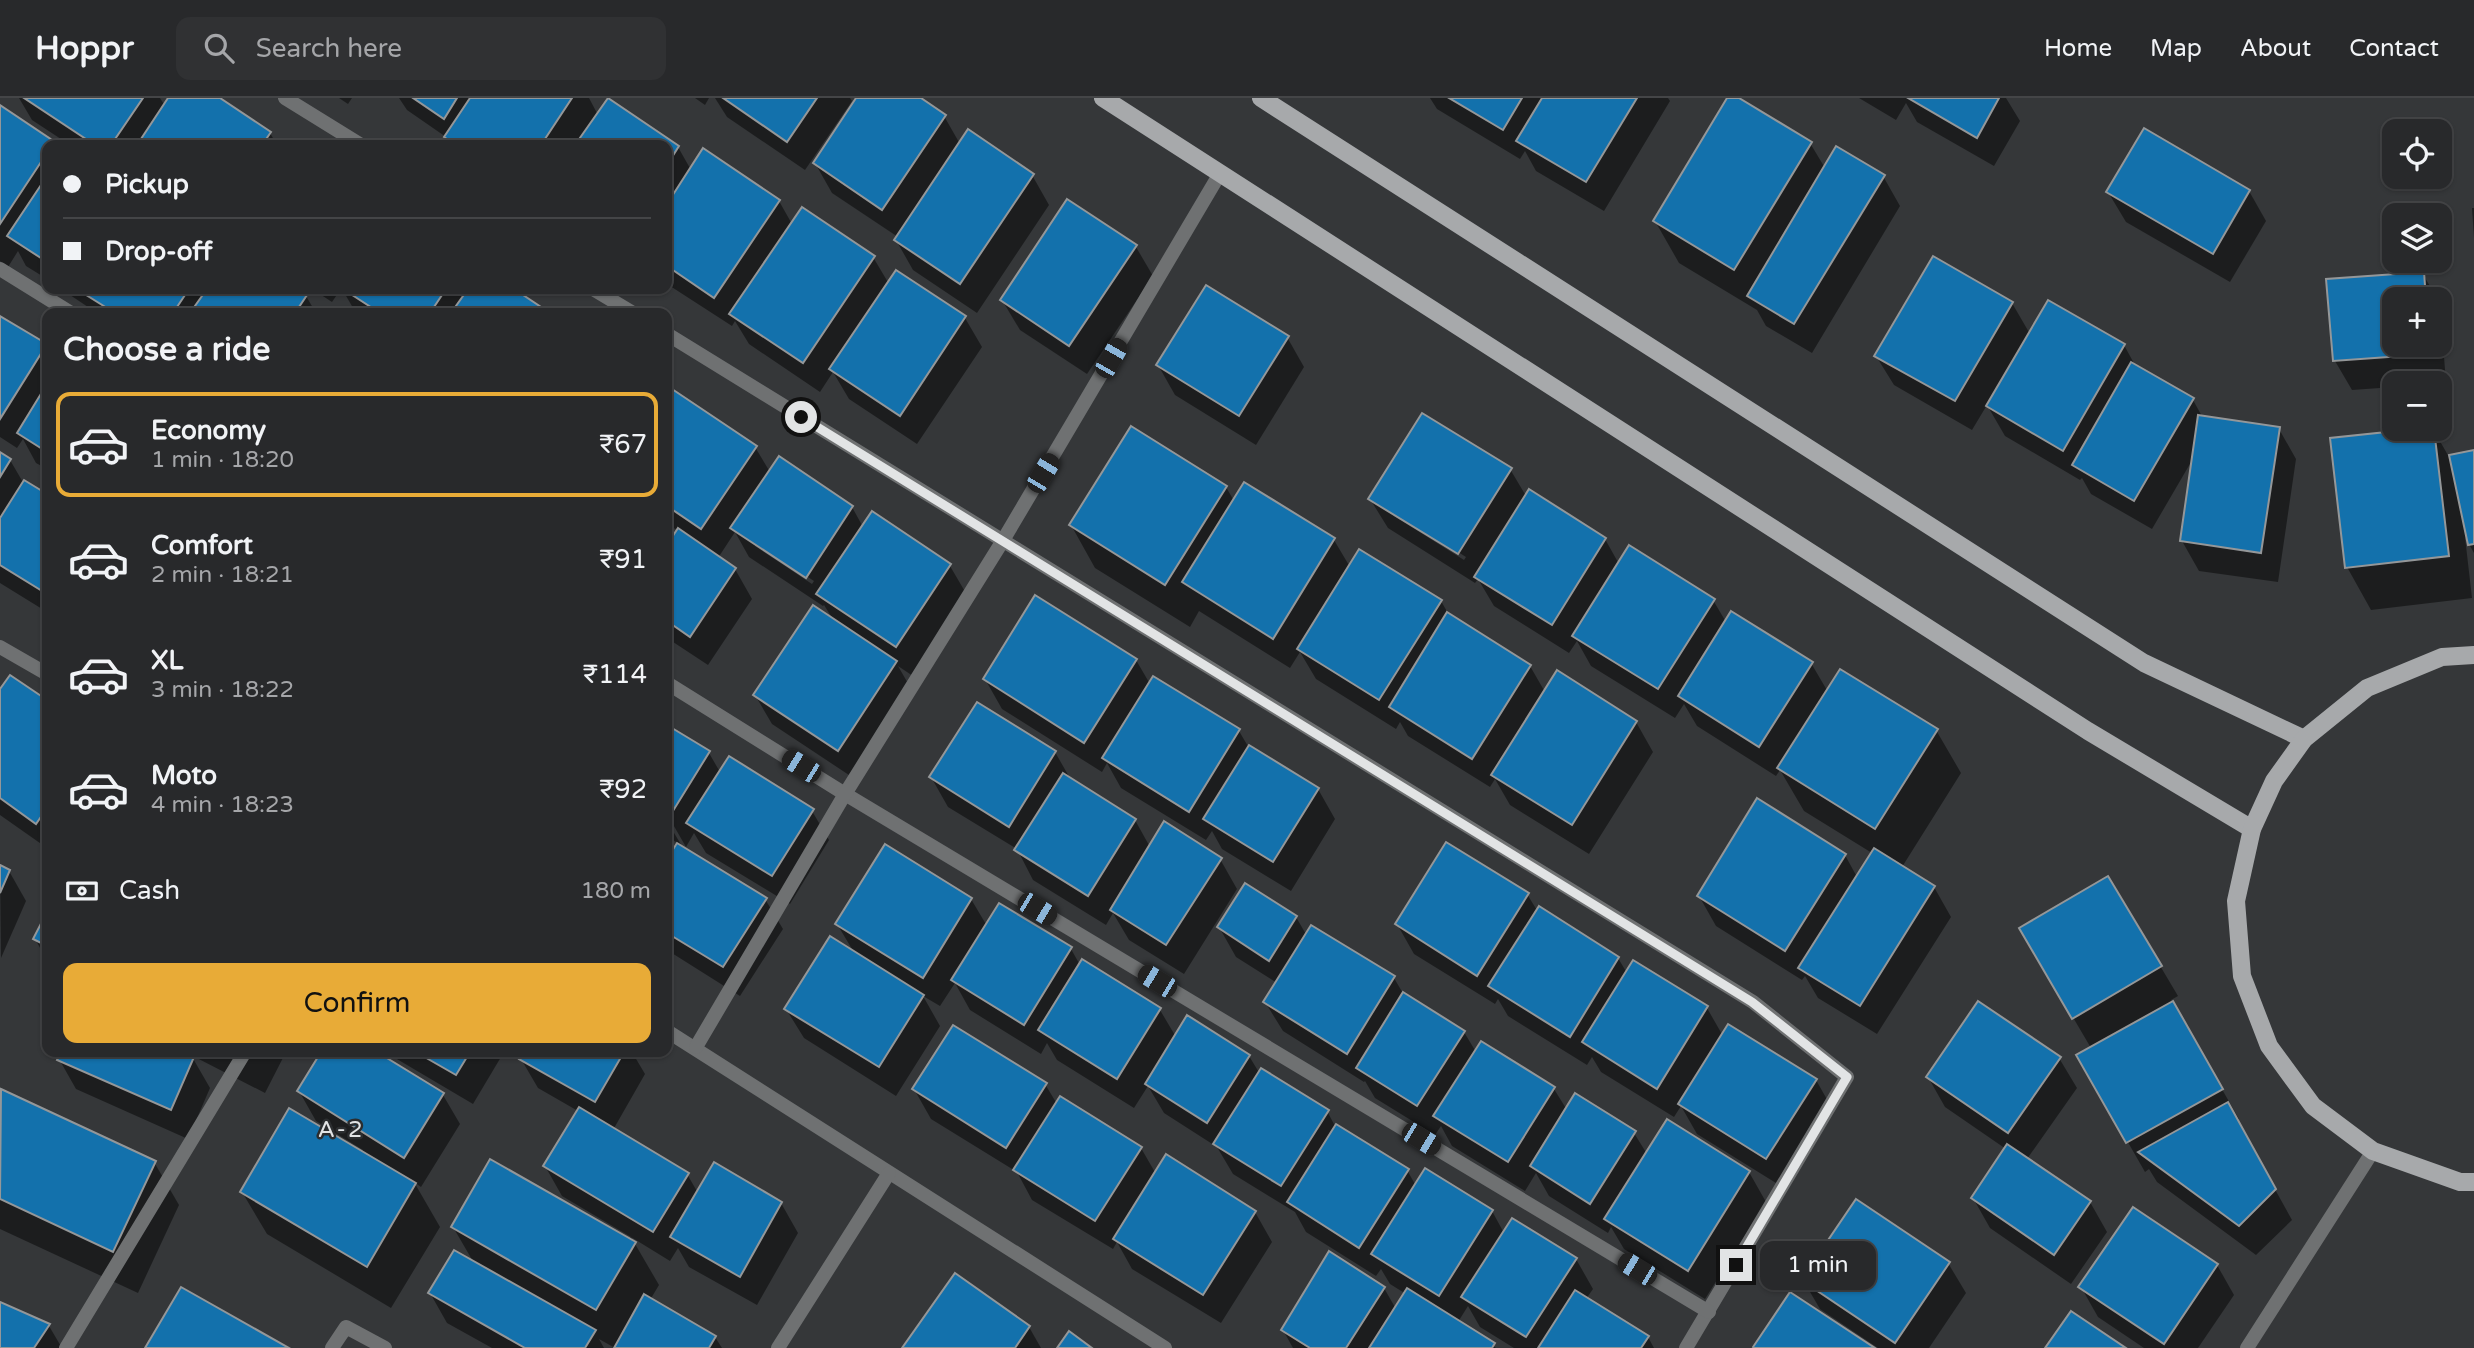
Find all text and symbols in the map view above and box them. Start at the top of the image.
search box [176,17,666,80]
text: Hoppr [35,29,134,68]
icon: search [200,29,238,67]
text: Search here [256,33,402,64]
text: Home [2044,34,2112,63]
text: Map [2150,34,2202,63]
text: About [2240,34,2311,63]
text: Contact [2349,34,2439,63]
map controls [2382,119,2452,441]
button: locate [2382,119,2452,189]
text: Pickup [105,169,189,200]
button: layers [2382,203,2452,273]
text: Drop-off [105,236,212,267]
button: + [2382,287,2452,357]
text: Choose a ride [63,331,270,369]
car [1092,335,1131,381]
button: − [2382,371,2452,441]
route start [785,401,817,433]
icon: car [67,413,130,476]
text: Economy [151,415,266,446]
text: ₹67 [599,429,647,460]
text: 1 min · 18:20 [151,446,294,474]
car [1024,450,1063,496]
icon: car [67,528,130,591]
text: Comfort [151,530,253,561]
text: ₹91 [599,544,647,575]
text: 2 min · 18:21 [151,561,294,589]
icon: car [67,643,130,706]
text: XL [151,645,183,676]
text: ₹114 [583,659,647,690]
text: 3 min · 18:22 [151,676,294,704]
car [778,746,825,786]
icon: car [67,758,130,821]
text: Moto [151,760,217,791]
text: ₹92 [599,774,647,805]
text: 4 min · 18:23 [151,791,294,819]
icon: cash [63,872,101,910]
text: Cash [119,875,180,906]
text: 180 m [581,877,651,905]
car [1014,889,1061,929]
car [1134,961,1181,1001]
button: Confirm [63,963,651,1043]
district label: A-2 [318,1116,364,1144]
car [1398,1119,1445,1159]
callout: 1 min [1760,1240,1876,1290]
car [1614,1249,1661,1289]
route end [1720,1249,1752,1281]
text: 1 min [1787,1251,1849,1279]

